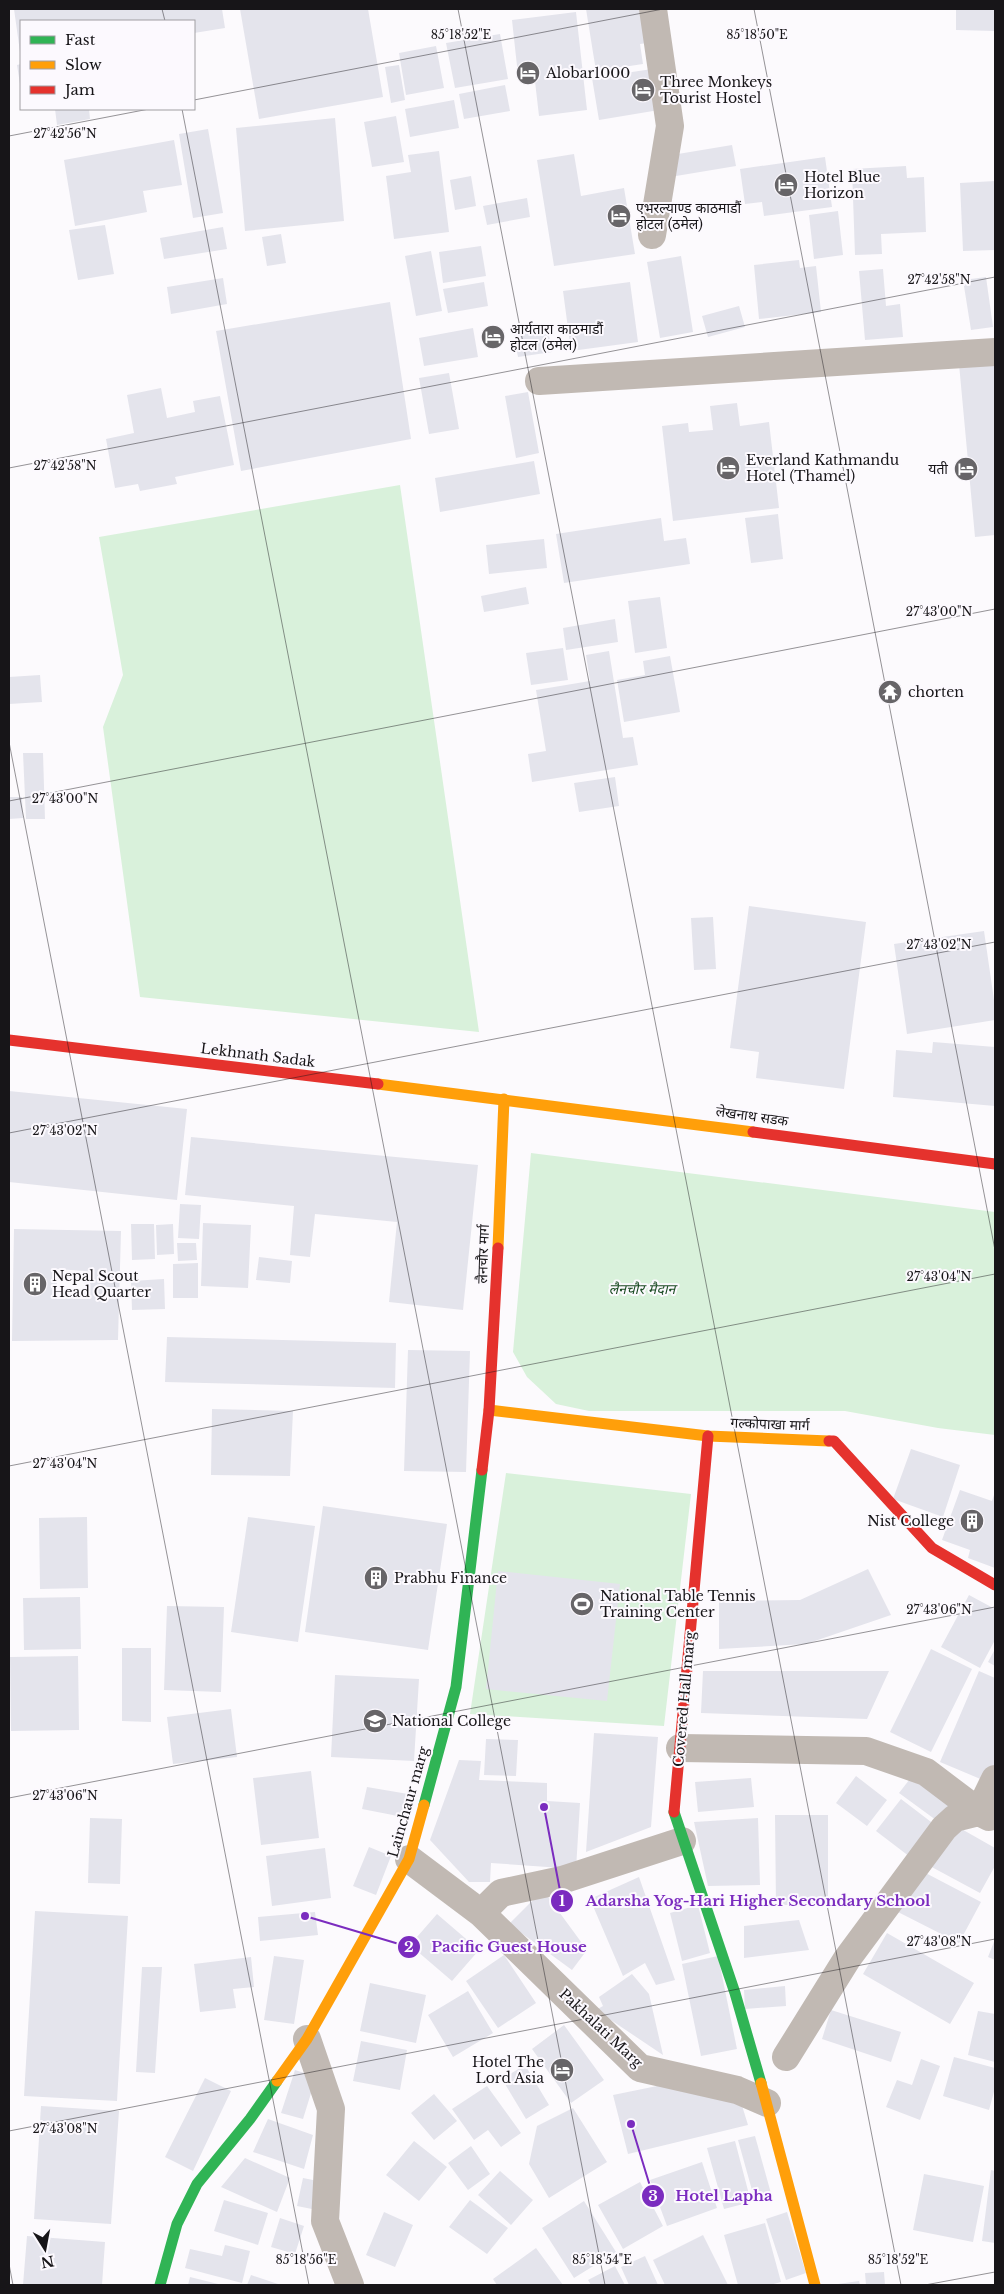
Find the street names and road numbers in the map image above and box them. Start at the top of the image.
street label: Lekhnath Sadak [200,1039,317,1071]
street label: लेखनाथ सडक [715,1102,790,1130]
street label: लैनचौर मार्ग [473,1223,493,1284]
street label: गल्कोपाखा मार्ग [730,1414,811,1434]
street label: Covered Hall marg [669,1630,699,1768]
street label: Lainchaur marg [384,1744,433,1860]
street label: Pakhalati Marg [555,1985,647,2072]

